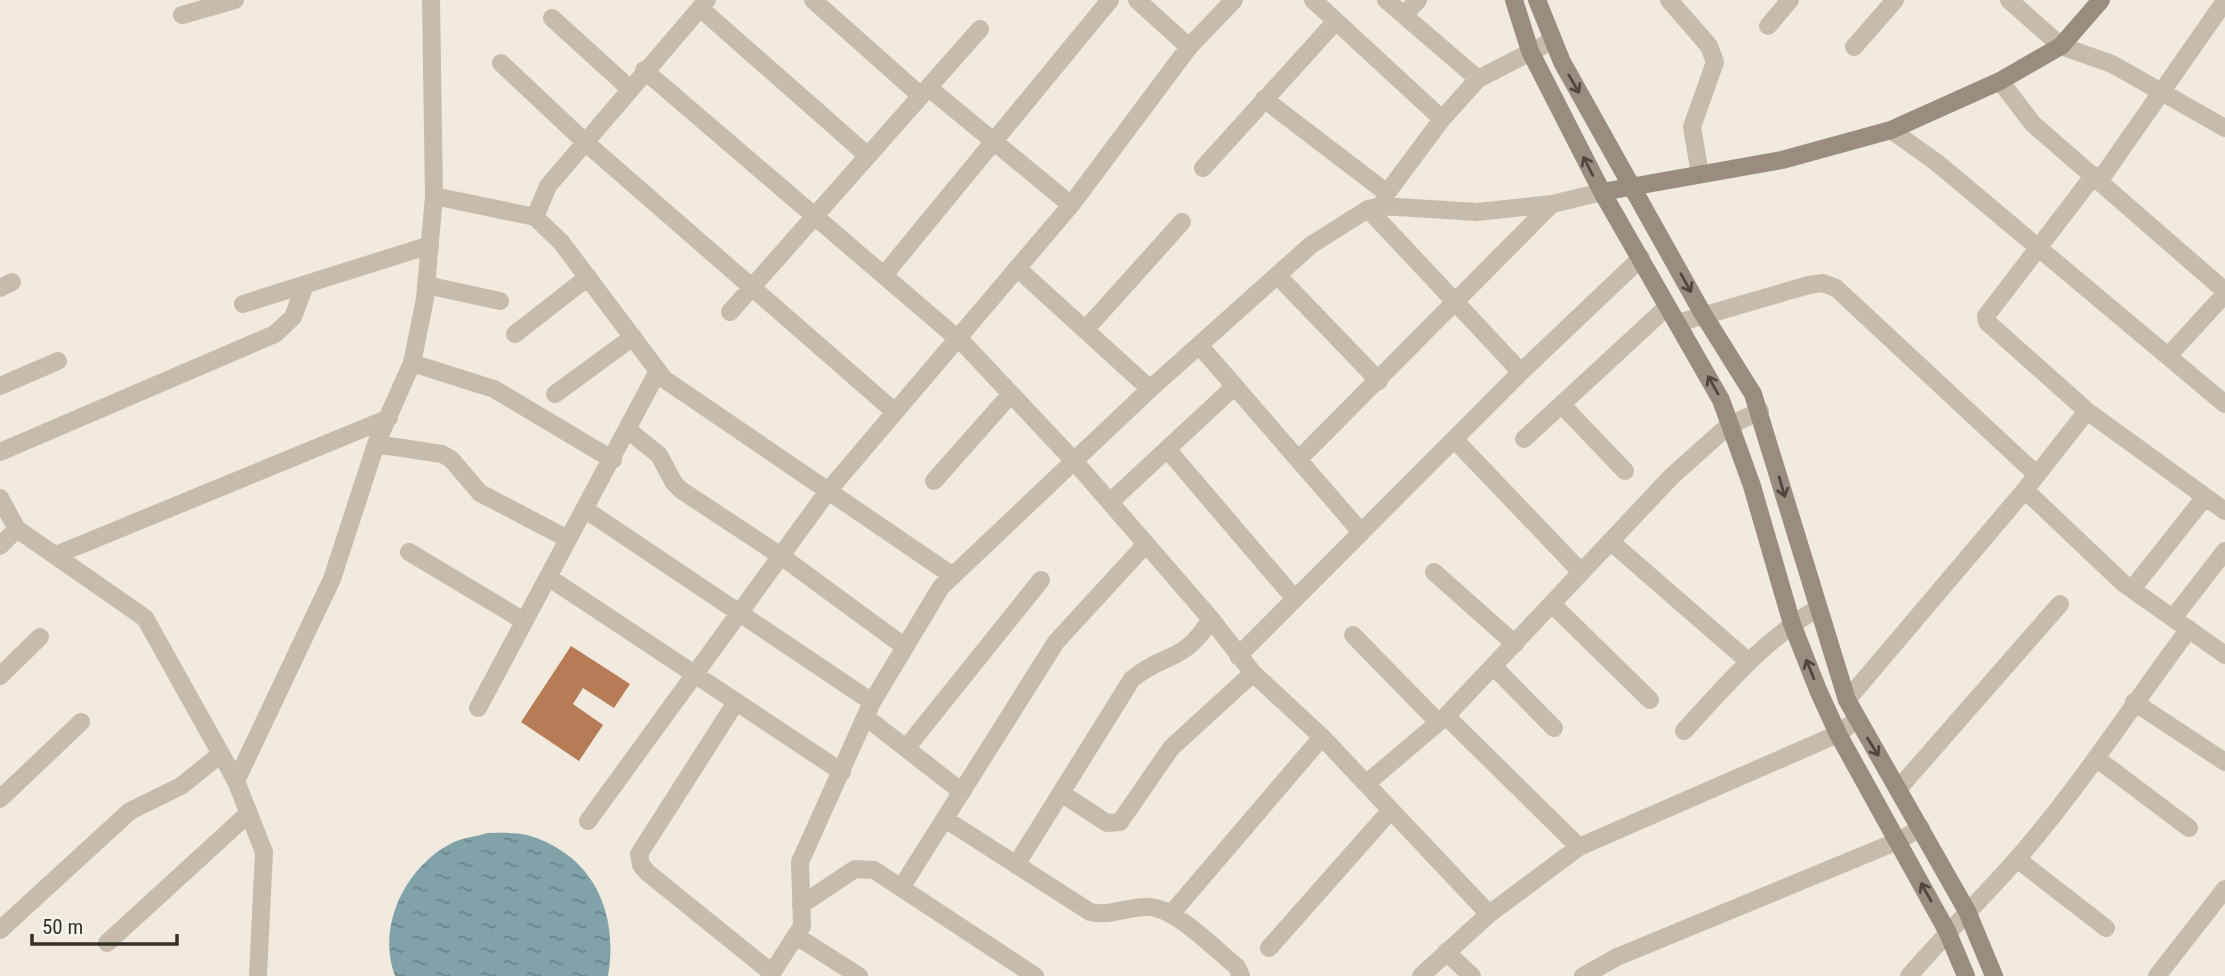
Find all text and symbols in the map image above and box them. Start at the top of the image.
one-way arrow [1568,74,1582,94]
one-way arrow [1581,156,1595,177]
one-way arrow [1679,272,1693,292]
one-way arrow [1706,375,1719,396]
one-way arrow [1776,476,1789,498]
one-way arrow [1802,659,1815,681]
one-way arrow [1866,737,1881,756]
one-way arrow [1919,883,1933,903]
scale bar [32,902,177,946]
text: 50 m [42,915,83,939]

